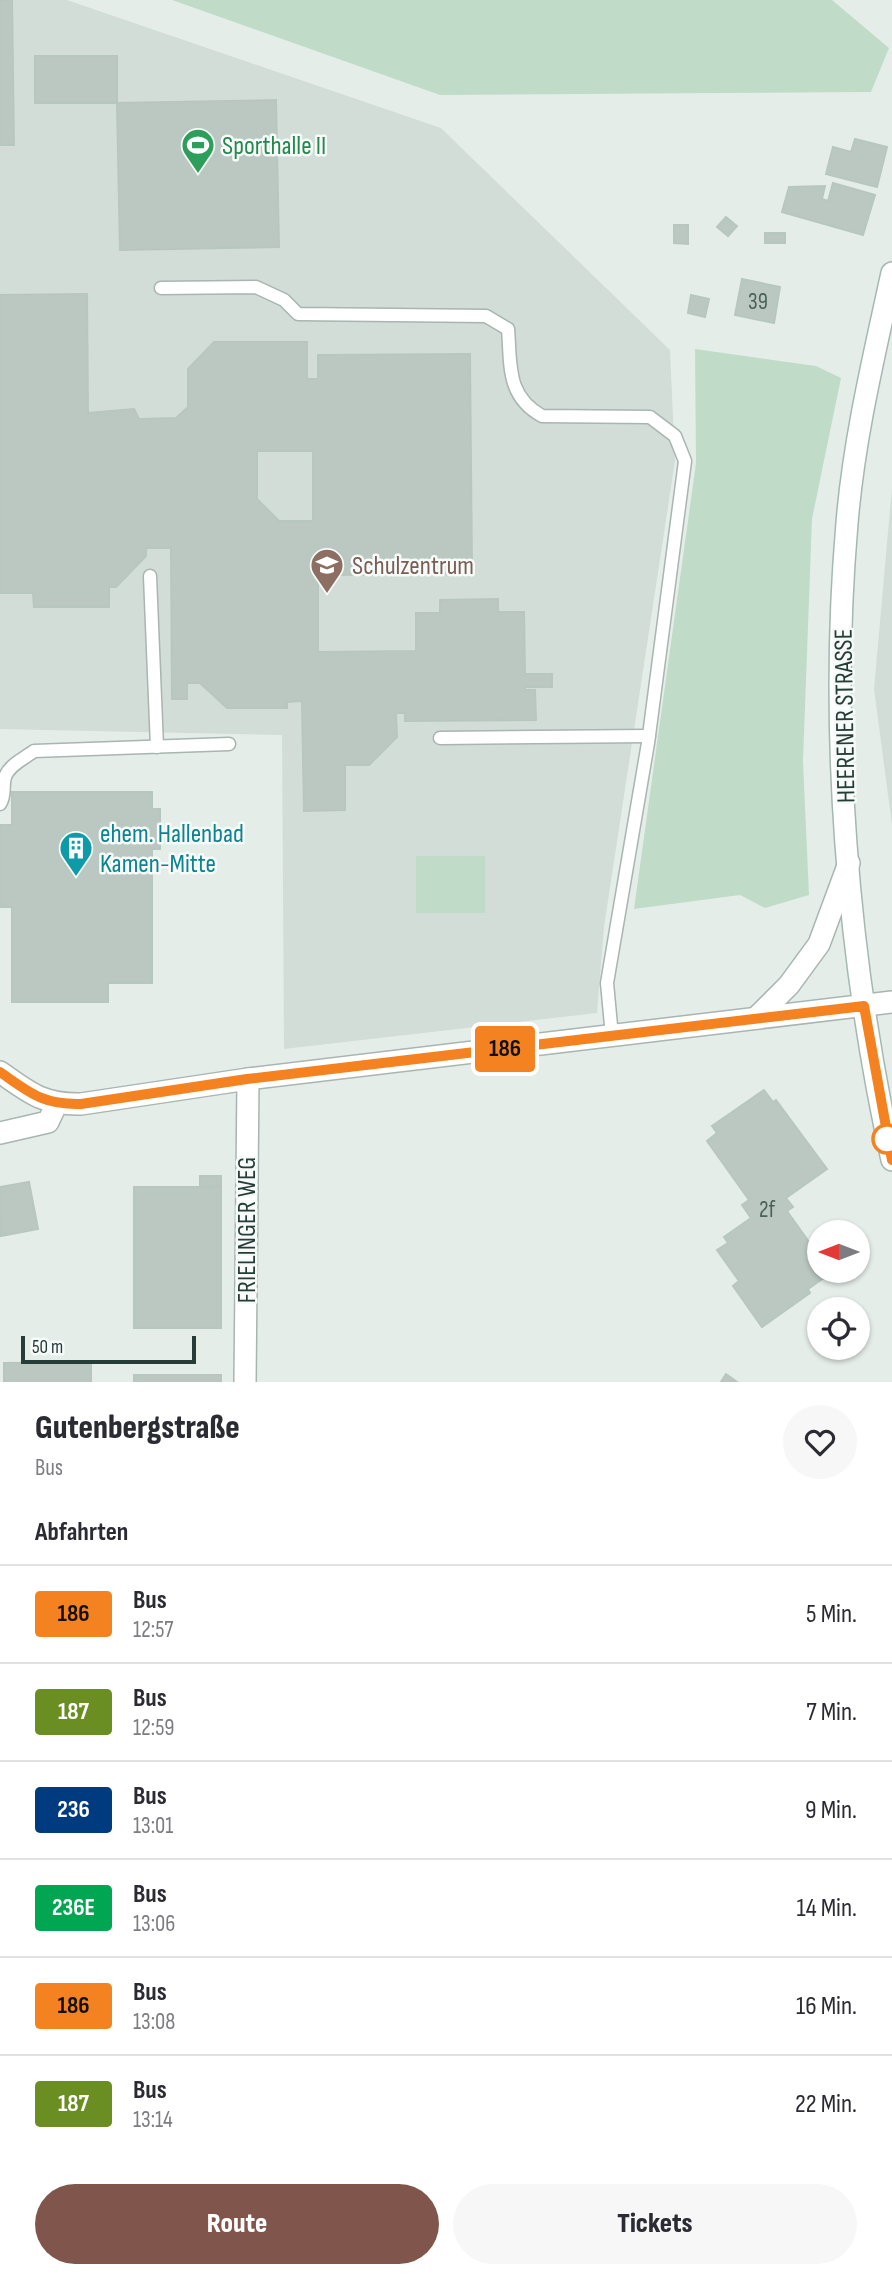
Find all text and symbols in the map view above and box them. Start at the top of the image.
sports icon: Sporthalle II [179,126,217,175]
place label: Sporthalle II [222,131,326,162]
house number: 39 [748,288,768,316]
school or university icon: Schulzentrum [308,546,346,595]
place label: Schulzentrum [352,551,474,582]
street label: HEERENER STRASSE [828,628,863,803]
place label: ehem. Hallenbad Kamen-Mitte [100,819,244,880]
building icon: ehem. Hallenbad Kamen-Mitte [57,829,95,878]
line badge: 186 [465,1026,545,1072]
text: 186 [489,1034,521,1063]
unlabelled marker [872,1124,892,1154]
street label: FRIELINGER WEG [232,1157,263,1303]
house number: 2f [759,1196,775,1224]
north arrow [807,1220,870,1283]
map controls [807,1220,870,1360]
button: locate [807,1297,870,1360]
scale bar [21,1333,196,1365]
text: 50 m [32,1336,63,1359]
button: heart [783,1405,857,1479]
text: Gutenbergstraße [35,1408,240,1448]
text: Bus [35,1454,63,1482]
text: Abfahrten [35,1517,128,1548]
text: Bus [133,1585,167,1616]
text: 186 [57,1599,90,1628]
text: 5 Min. [806,1599,857,1630]
text: 12:57 [133,1616,173,1644]
text: Bus [133,1683,167,1714]
text: 187 [58,1697,89,1726]
text: 7 Min. [806,1697,857,1728]
text: 12:59 [133,1714,175,1742]
text: Bus [133,1781,167,1812]
text: 236 [57,1795,90,1824]
text: 9 Min. [805,1795,857,1826]
text: 13:01 [133,1812,173,1840]
text: Bus [133,1879,167,1910]
text: 236E [52,1893,95,1922]
text: 14 Min. [797,1893,857,1924]
text: 13:06 [133,1910,175,1938]
text: Bus [133,1977,167,2008]
text: 186 [57,1991,90,2020]
text: 16 Min. [796,1991,857,2022]
text: 13:08 [133,2008,175,2036]
text: Bus [133,2075,167,2106]
text: 187 [58,2089,89,2118]
text: 22 Min. [795,2089,857,2120]
text: 13:14 [133,2106,173,2134]
button: Route [35,2184,439,2264]
button: Tickets [453,2184,857,2264]

